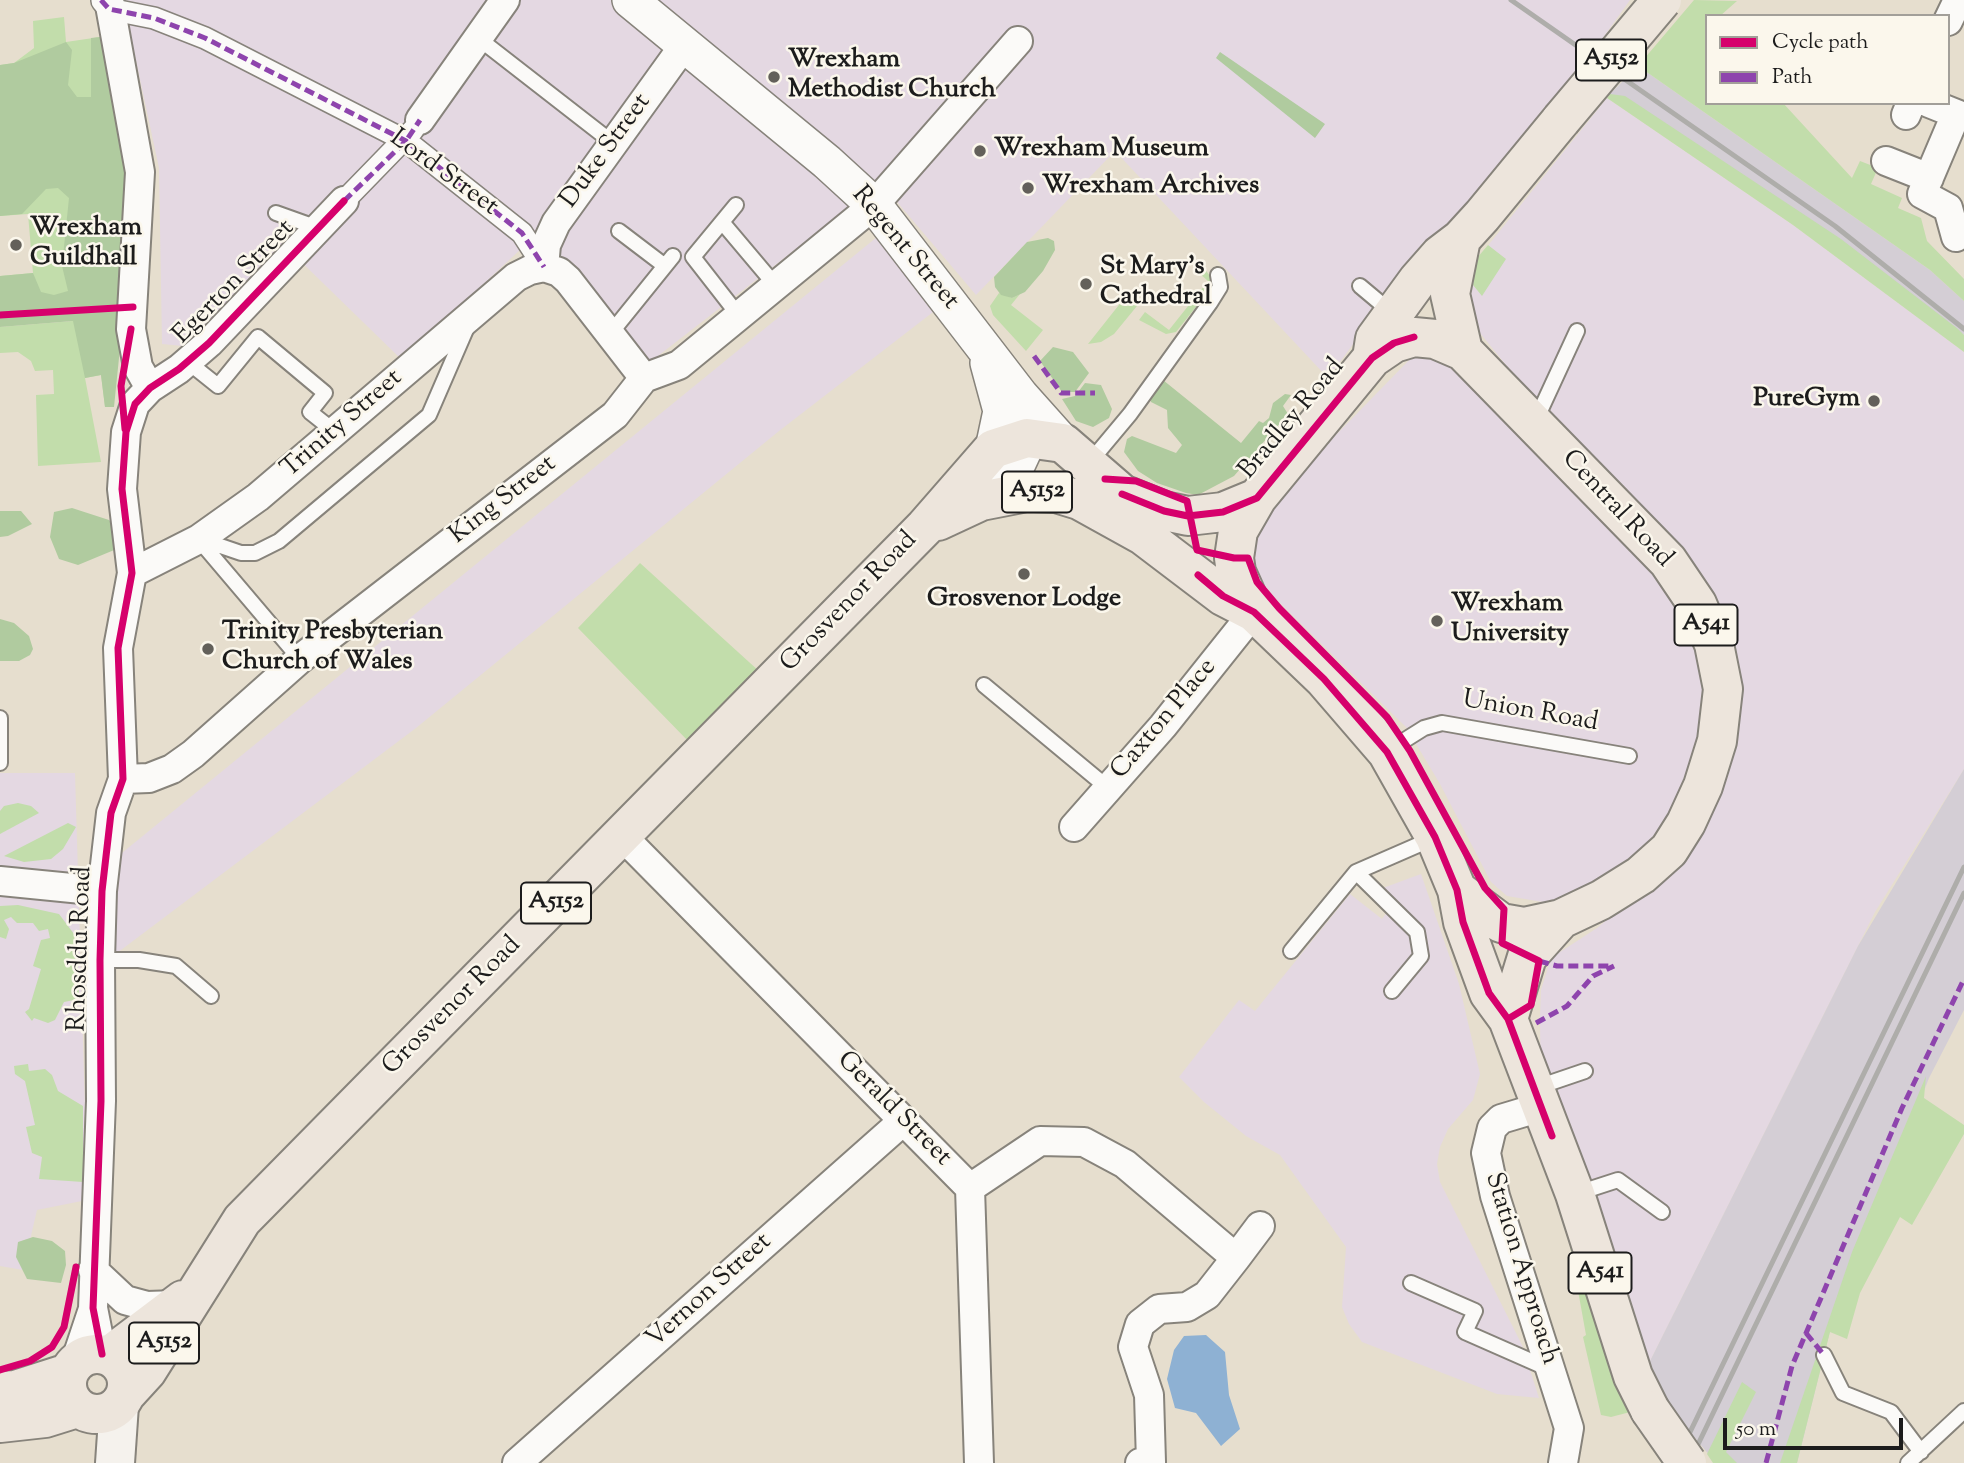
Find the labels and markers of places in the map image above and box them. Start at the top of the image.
place label: Wrexham Methodist Church [788,46,996,108]
marker: Wrexham Methodist Church [766,69,782,85]
place label: Wrexham Museum [994,135,1209,167]
marker: Wrexham Museum [972,143,988,159]
place label: Wrexham Archives [1042,172,1259,204]
marker: Wrexham Archives [1020,180,1036,196]
place label: Wrexham Guildhall [30,214,142,276]
marker: Wrexham Guildhall [8,237,24,253]
place label: St Mary's Cathedral [1100,253,1212,314]
marker: St Mary's Cathedral [1078,276,1094,292]
place label: PureGym [1753,385,1860,417]
marker: PureGym [1866,393,1882,409]
marker: Grosvenor Lodge [1016,566,1032,582]
place label: Grosvenor Lodge [927,585,1121,617]
place label: Wrexham University [1451,590,1569,652]
marker: Wrexham University [1429,613,1445,629]
place label: Trinity Presbyterian Church of Wales [222,618,443,680]
marker: Trinity Presbyterian Church of Wales [200,641,216,657]

